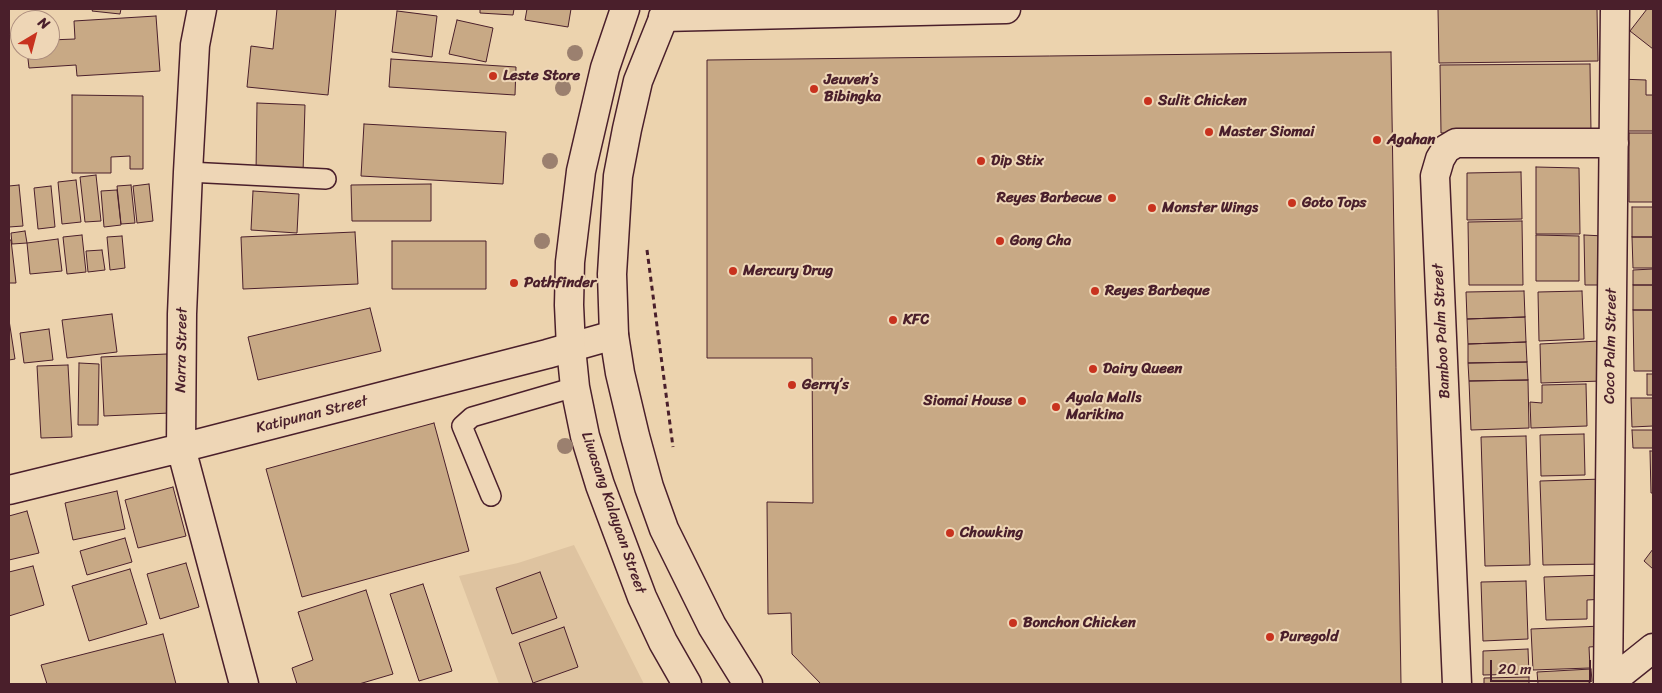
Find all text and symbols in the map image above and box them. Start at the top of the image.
north arrow [10,10,60,60]
text: N [32,11,55,36]
place label: Leste Store [503,67,580,85]
marker: Leste Store [487,70,499,82]
place label: Jeuven’s Bibingka [824,71,881,106]
marker: Jeuven’s Bibingka [808,83,820,95]
place label: Sulit Chicken [1158,92,1247,110]
marker: Sulit Chicken [1142,95,1154,107]
place label: Master Siomai [1219,123,1314,141]
marker: Master Siomai [1203,126,1215,138]
place label: Agahan [1387,131,1435,149]
marker: Agahan [1371,134,1383,146]
place label: Dip Stix [991,152,1044,170]
marker: Dip Stix [975,155,987,167]
place label: Reyes Barbecue [997,189,1102,207]
marker: Reyes Barbecue [1106,192,1118,204]
place label: Goto Tops [1302,194,1366,212]
marker: Goto Tops [1286,197,1298,209]
place label: Monster Wings [1162,199,1258,217]
marker: Monster Wings [1146,202,1158,214]
place label: Gong Cha [1010,232,1071,250]
marker: Gong Cha [994,235,1006,247]
place label: Mercury Drug [743,262,833,280]
street label: Bamboo Palm Street [1429,263,1455,399]
marker: Mercury Drug [727,265,739,277]
place label: Pathfinder [524,274,596,292]
marker: Pathfinder [508,277,520,289]
place label: Reyes Barbeque [1105,282,1210,300]
marker: Reyes Barbeque [1089,285,1101,297]
street label: Coco Palm Street [1601,288,1621,404]
street label: Narra Street [172,307,192,393]
place label: KFC [903,311,929,329]
marker: KFC [887,314,899,326]
place label: Dairy Queen [1103,360,1182,378]
marker: Dairy Queen [1087,363,1099,375]
place label: Gerry’s [802,376,849,394]
marker: Gerry’s [786,379,798,391]
place label: Ayala Malls Marikina [1066,389,1141,424]
street label: Katipunan Street [254,392,370,438]
place label: Siomai House [923,392,1012,410]
marker: Siomai House [1016,395,1028,407]
marker: Ayala Malls Marikina [1050,401,1062,413]
street label: Liwasang Kalayaan Street [577,430,649,596]
place label: Chowking [960,524,1023,542]
marker: Chowking [944,527,956,539]
place label: Bonchon Chicken [1023,614,1136,632]
marker: Bonchon Chicken [1007,617,1019,629]
place label: Puregold [1280,628,1338,646]
marker: Puregold [1264,631,1276,643]
scale bar [1492,650,1593,682]
text: 20 m [1498,656,1532,682]

